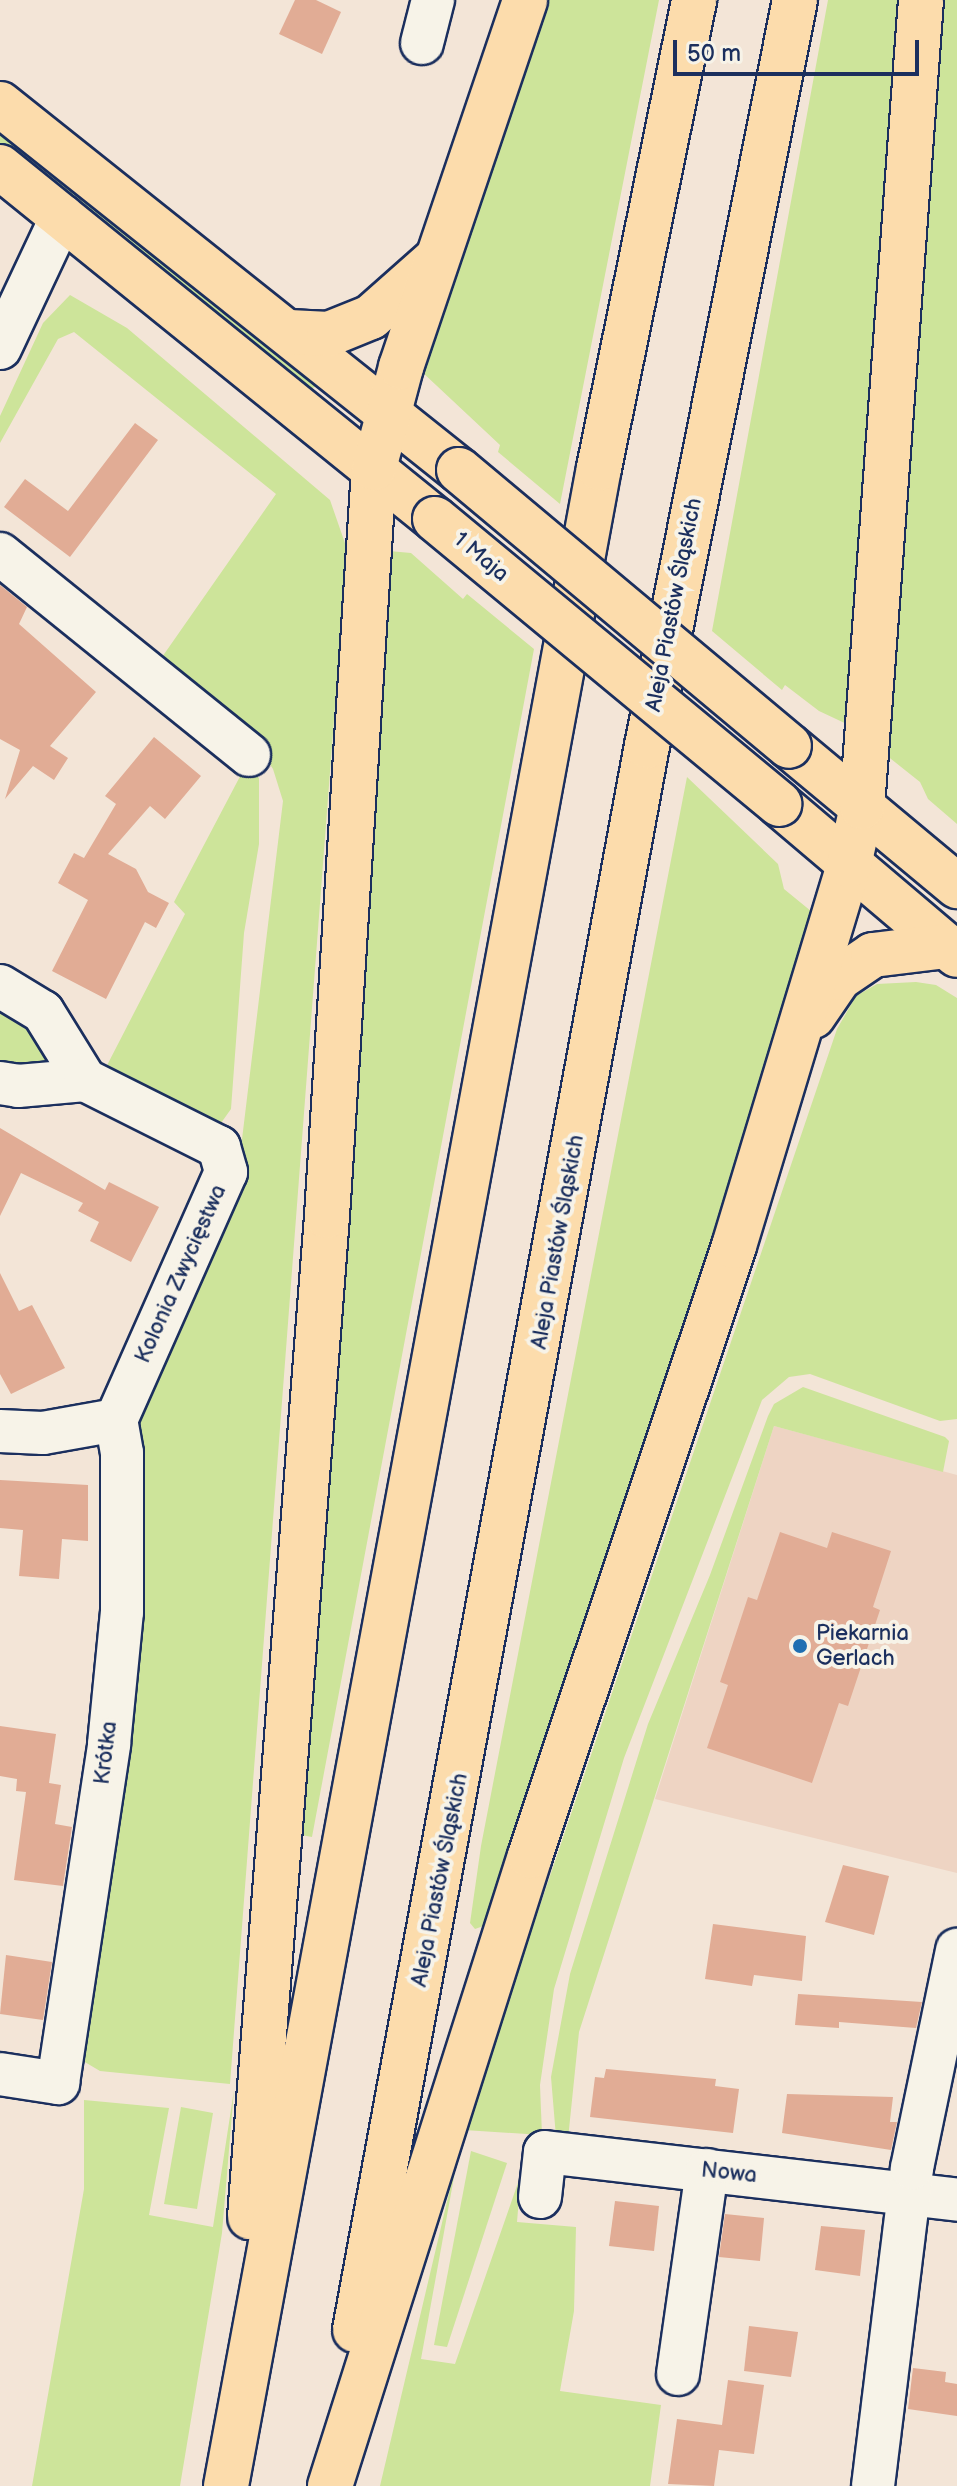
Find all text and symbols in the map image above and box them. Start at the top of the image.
scale bar [677,24,923,74]
text: 50 m [687,39,741,68]
street label: Aleja Piastów Śląskich [640,496,708,714]
street label: 1 Maja [448,526,514,588]
street label: Aleja Piastów Śląskich [526,1133,590,1351]
street label: Kolonia Zwycięstwa [130,1181,232,1367]
place label: Piekarnia Gerlach [816,1620,909,1672]
marker: Piekarnia Gerlach [791,1637,809,1655]
street label: Krótka [89,1720,123,1786]
street label: Aleja Piastów Śląskich [406,1771,474,1989]
street label: Nowa [700,2157,758,2189]

